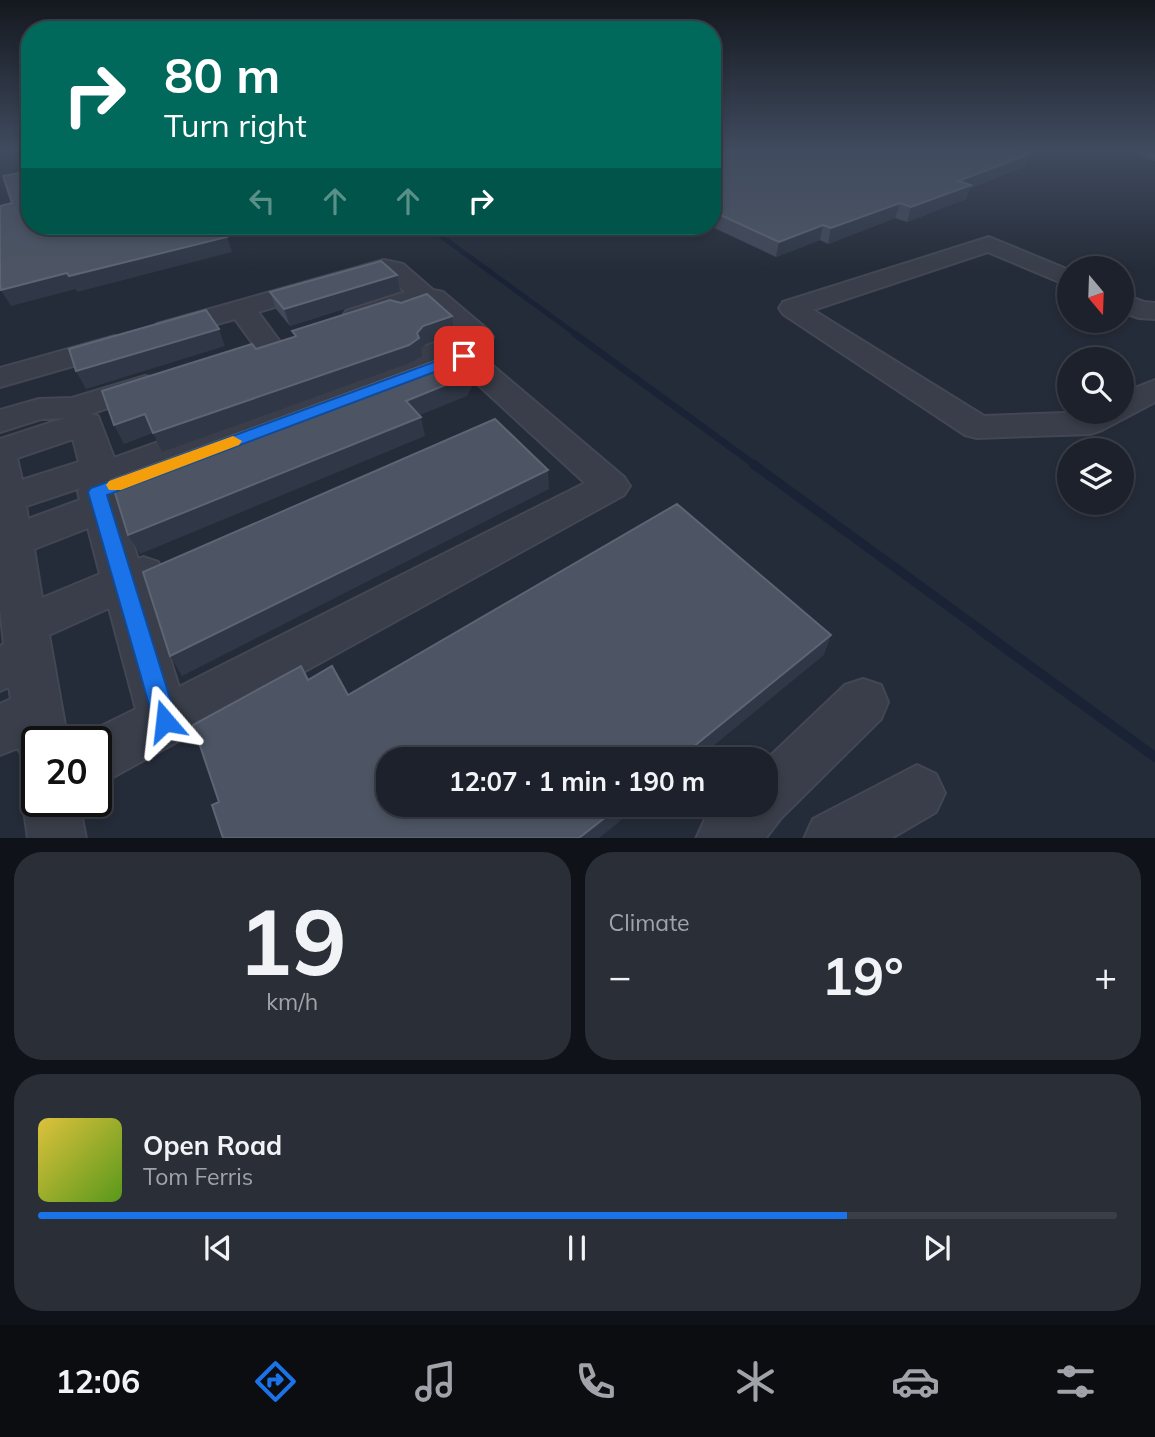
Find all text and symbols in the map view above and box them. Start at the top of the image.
text: 80 m [164,44,280,105]
icon: right [49,49,140,140]
text: Turn right [164,105,307,145]
icon: left [243,182,281,220]
icon: ahead [316,182,354,220]
icon: ahead [389,182,427,220]
icon: right [462,182,500,220]
north arrow [1057,256,1134,332]
map controls [1057,256,1134,515]
pin [434,326,494,386]
icon: arrive [445,337,483,375]
button: search [1057,347,1134,424]
button: layers [1057,438,1134,515]
position arrow [128,684,202,758]
speed limit sign: 20 [21,726,112,817]
text: 12:07 · 1 min · 190 m [449,765,705,798]
text: 19 [238,884,347,998]
text: Climate [609,908,690,937]
text: 19° [822,943,904,1008]
text: − [609,952,631,1000]
text: + [1094,952,1117,1000]
text: km/h [266,987,318,1016]
text: Open Road [143,1129,282,1162]
text: Tom Ferris [143,1162,253,1191]
icon: previous [199,1229,237,1267]
icon: pause [558,1229,596,1267]
icon: next [918,1229,956,1267]
icon: directions [251,1357,300,1406]
icon: music [411,1357,460,1406]
icon: phone [571,1357,620,1406]
icon: climate [731,1357,780,1406]
icon: car [891,1357,940,1406]
icon: filters [1051,1357,1100,1406]
text: 12:06 [55,1361,140,1401]

